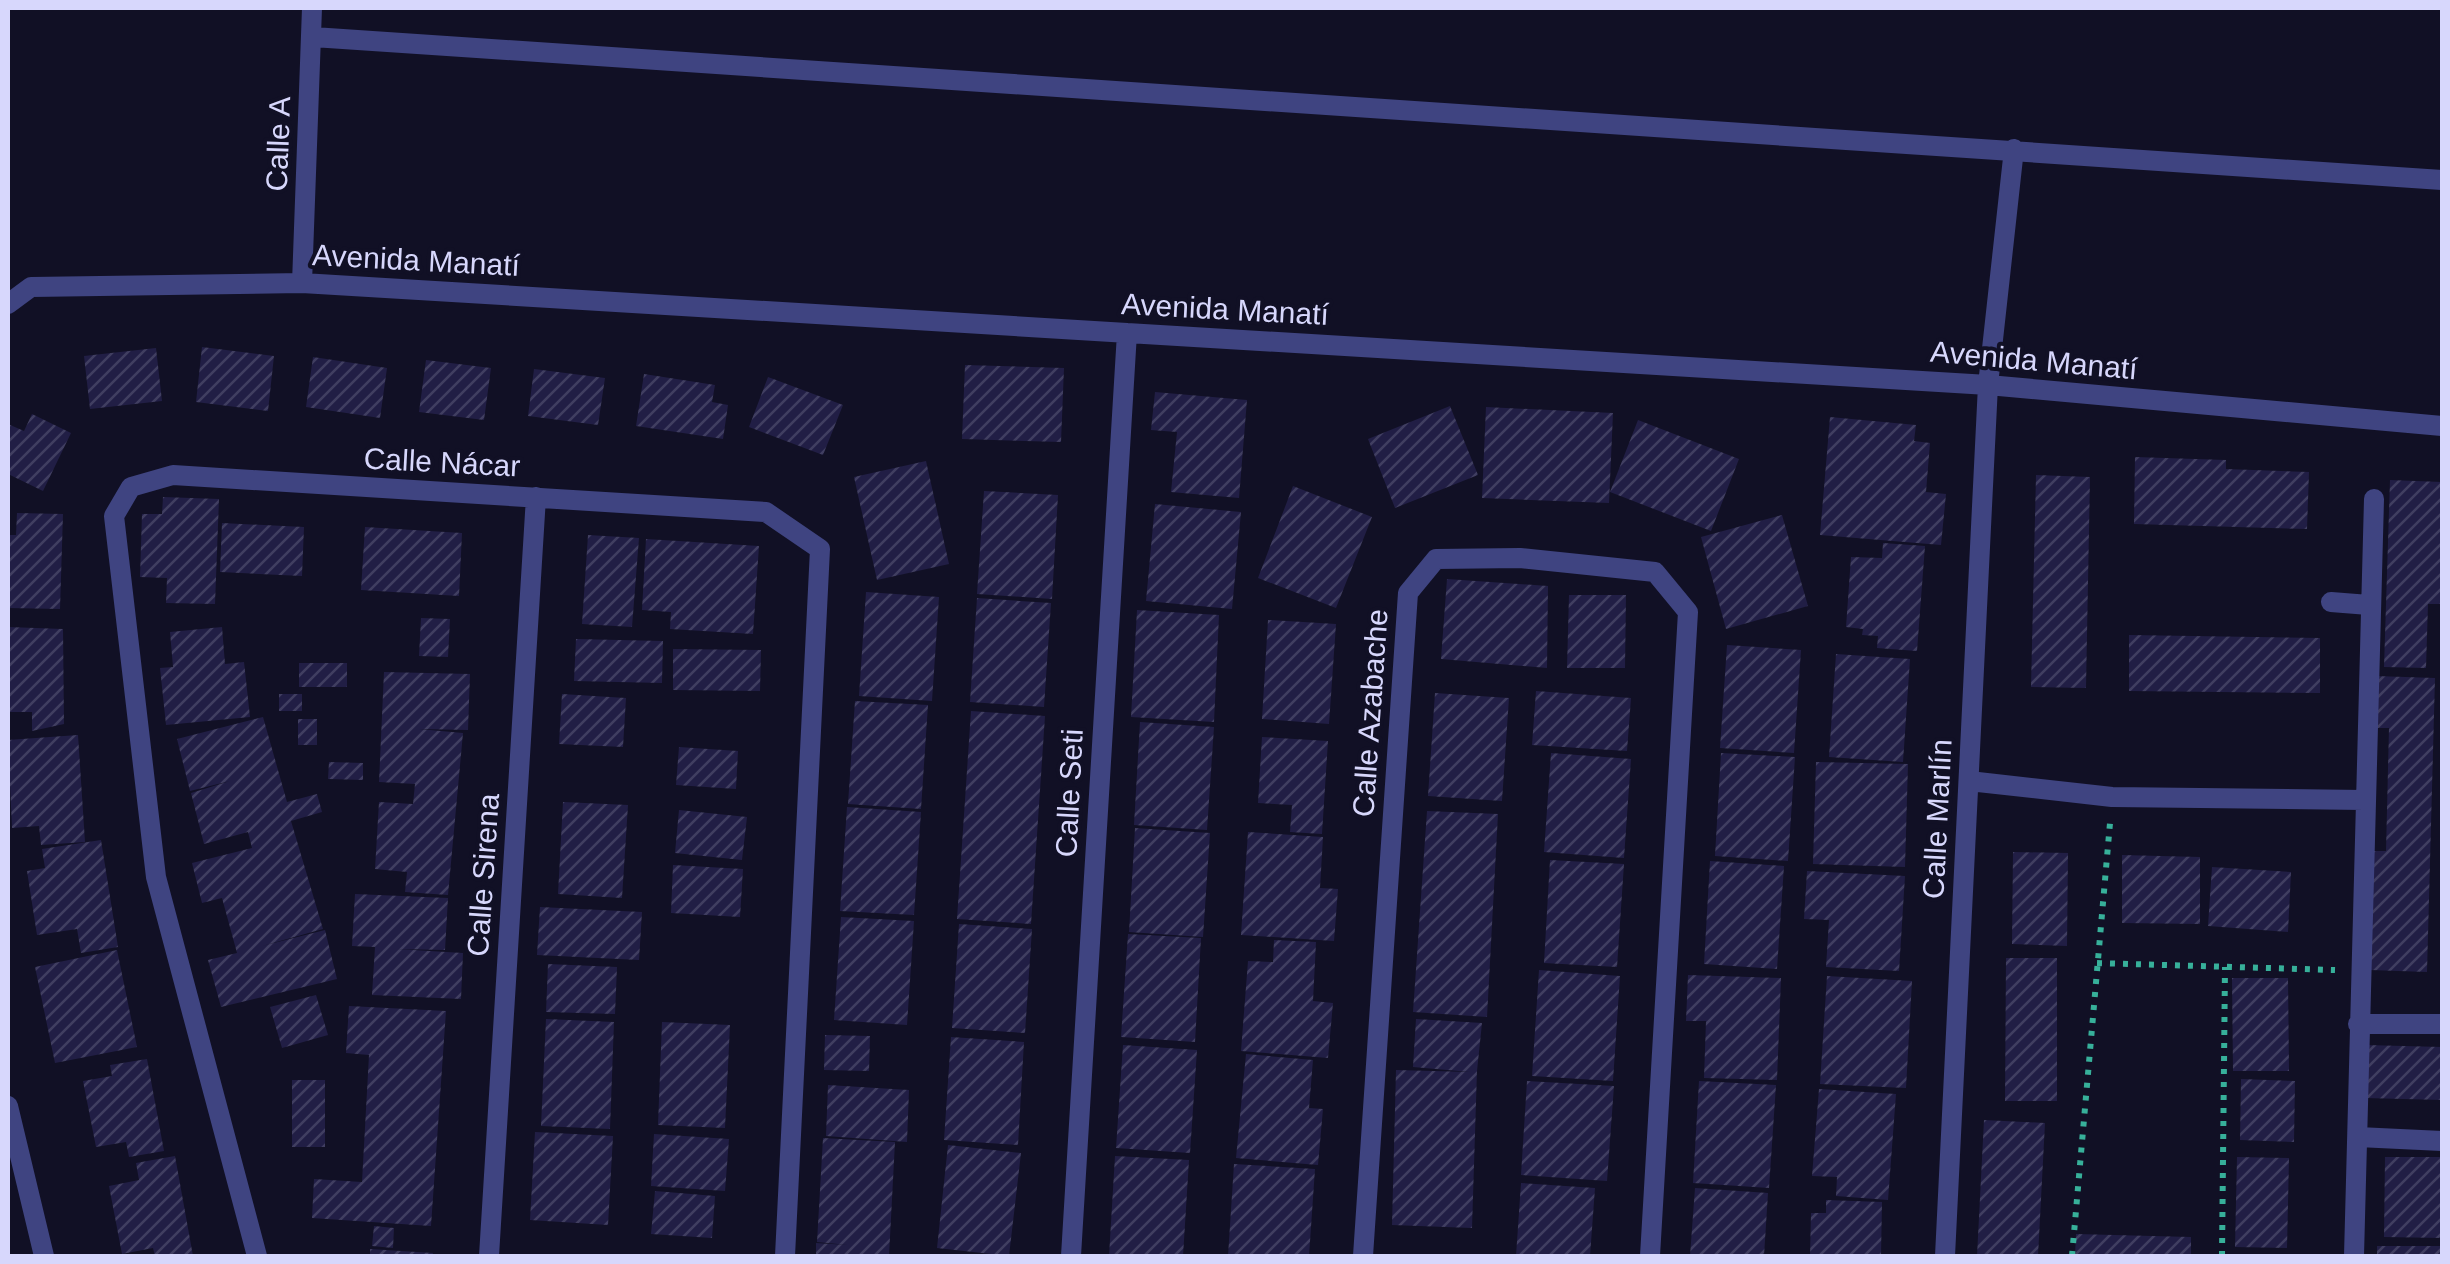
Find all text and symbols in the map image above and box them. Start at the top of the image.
street label: Calle A [260,96,296,192]
street label: Avenida Manatí [311,238,521,282]
street label: Avenida Manatí [1120,287,1330,331]
street label: Avenida Manatí [1929,335,2140,386]
street label: Calle Nácar [363,441,521,483]
street label: Calle Azabache [1346,608,1394,818]
street label: Calle Seti [1049,728,1089,858]
street label: Calle Marlín [1916,738,1958,900]
street label: Calle Sirena [461,792,505,958]

